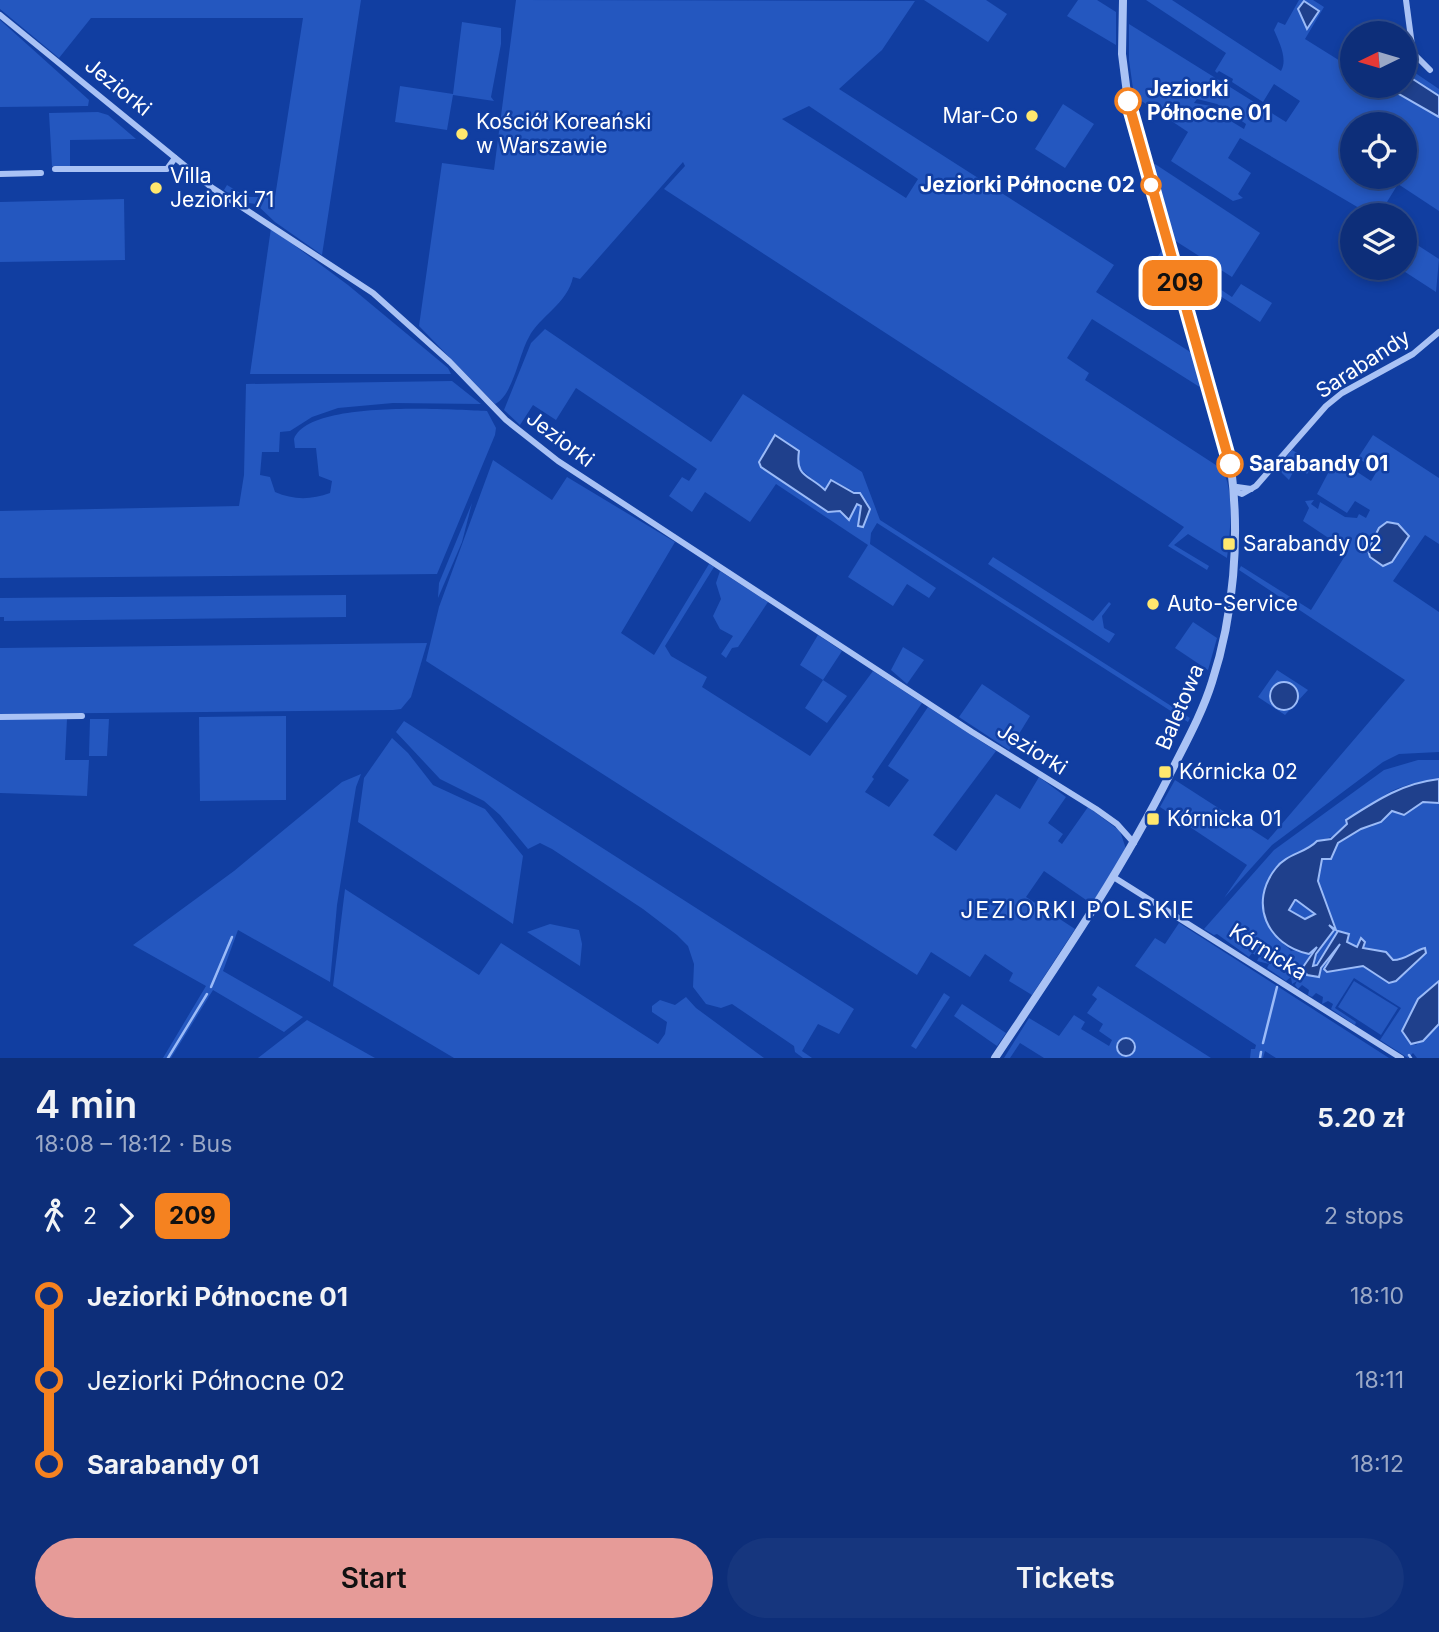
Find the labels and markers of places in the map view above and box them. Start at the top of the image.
place label: Jeziorki Północne 01 [1147,76,1271,125]
marker: Jeziorki Północne 01 [1115,88,1141,114]
place label: Mar-Co [943,103,1018,128]
marker: Mar-Co [1024,108,1040,124]
place label: Kościół Koreański w Warszawie [476,109,651,158]
marker: Kościół Koreański w Warszawie [454,126,470,142]
place label: Villa Jeziorki 71 [170,163,274,212]
place label: Jeziorki Północne 02 [920,172,1135,197]
marker: Jeziorki Północne 02 [1141,175,1161,195]
marker: Villa Jeziorki 71 [148,180,164,196]
marker: Sarabandy 01 [1217,451,1243,477]
place label: Sarabandy 01 [1249,451,1388,476]
place label: Sarabandy 02 [1243,531,1382,556]
marker: Sarabandy 02 [1221,536,1237,552]
place label: Auto-Service [1167,591,1298,616]
marker: Auto-Service [1145,596,1161,612]
place label: Kórnicka 02 [1179,759,1298,784]
marker: Kórnicka 02 [1157,764,1173,780]
place label: Kórnicka 01 [1167,806,1282,831]
marker: Kórnicka 01 [1145,811,1161,827]

